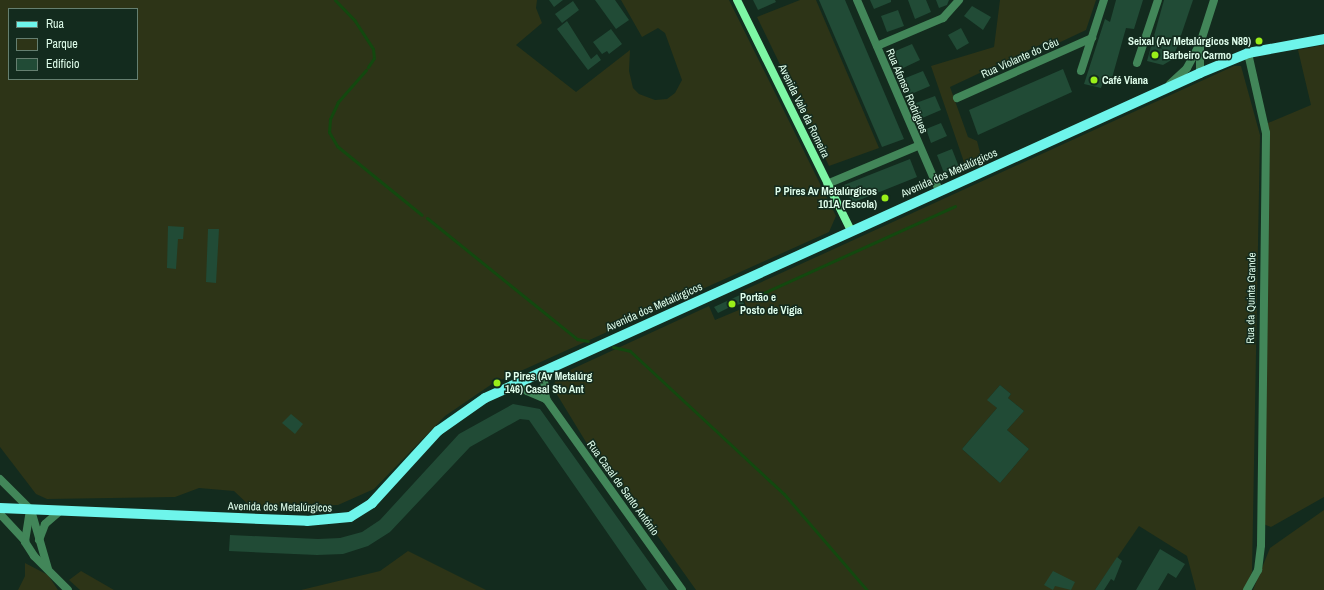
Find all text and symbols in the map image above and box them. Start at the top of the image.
legend [8,8,138,80]
text: Rua [46,16,64,32]
place label: Seixal (Av Metalúrgicos N89) [1128,34,1251,48]
street label: Rua Violante do Céu [979,35,1061,81]
text: Parque [46,36,78,52]
marker: Seixal (Av Metalúrgicos N89) [1254,36,1264,46]
street label: Rua Afonso Rodrigues [883,46,931,136]
place label: Barbeiro Carmo [1163,48,1231,62]
marker: Barbeiro Carmo [1150,50,1160,60]
text: Edifício [46,56,79,72]
street label: Avenida Vale da Romeira [776,62,832,160]
place label: Café Viana [1102,73,1148,87]
marker: Café Viana [1089,75,1099,85]
street label: Avenida dos Metalúrgicos [899,146,999,200]
place label: P Pires Av Metalúrgicos 101A (Escola) [775,185,877,211]
marker: P Pires Av Metalúrgicos 101A (Escola) [880,193,890,203]
street label: Rua da Quinta Grande [1244,252,1258,344]
street label: Avenida dos Metalúrgicos [604,280,704,334]
place label: Portão e Posto de Vigia [740,291,802,317]
marker: Portão e Posto de Vigia [727,299,737,309]
place label: P Pires (Av Metalúrg 146) Casal Sto Ant [505,370,592,396]
marker: P Pires (Av Metalúrg 146) Casal Sto Ant [492,378,502,388]
street label: Rua Casal de Santo António [584,438,662,538]
street label: Avenida dos Metalúrgicos [228,499,332,515]

